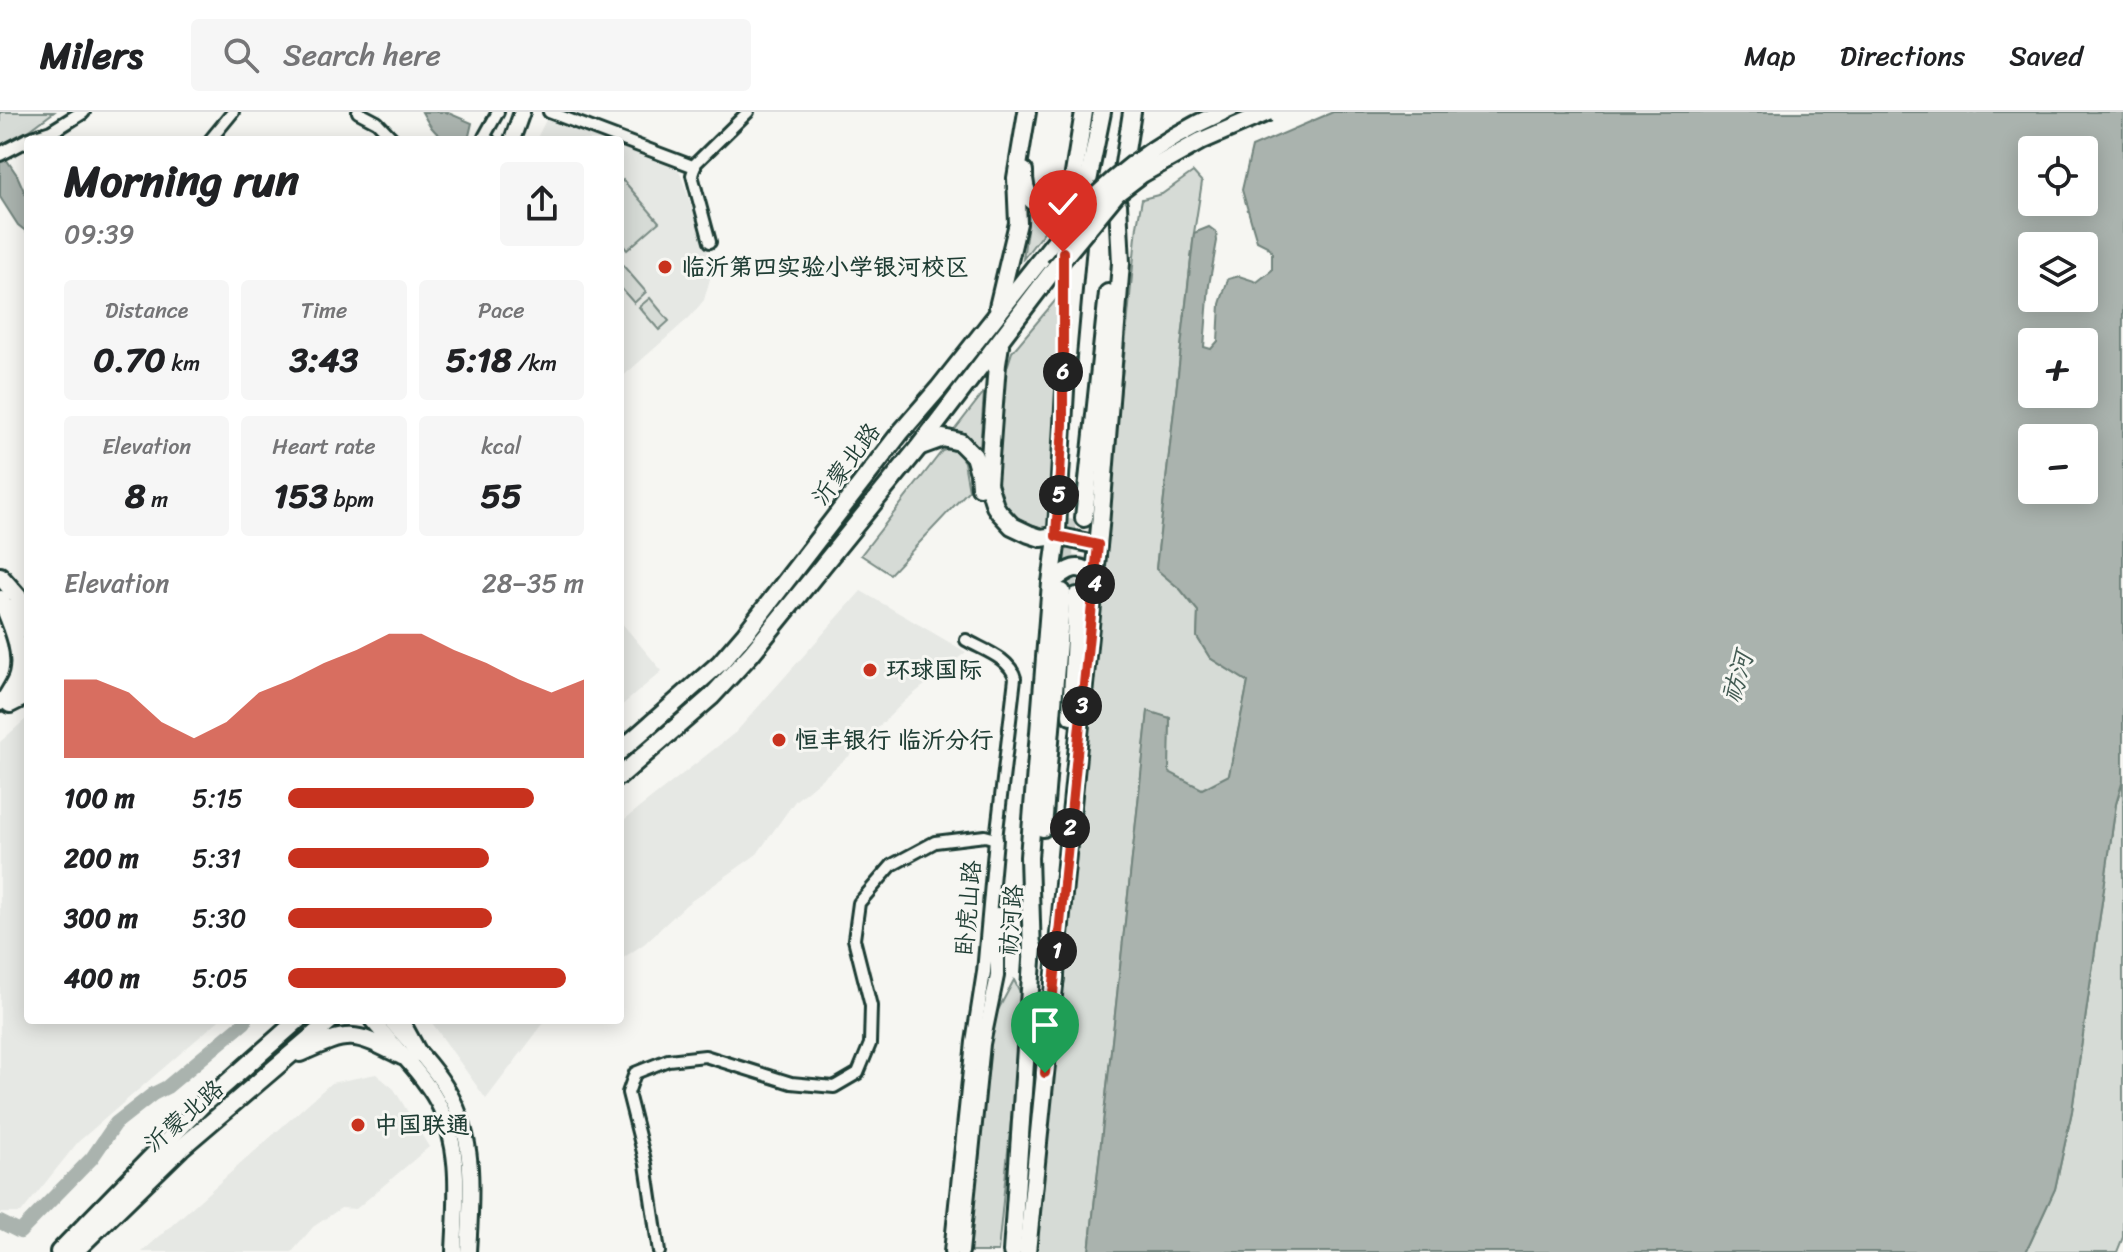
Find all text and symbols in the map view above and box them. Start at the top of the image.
search box [191,19,751,91]
text: Milers [40,22,143,89]
text: Search here [283,28,441,82]
text: Map [1744,31,1796,80]
text: Directions [1840,31,1965,80]
text: Saved [2009,31,2083,80]
icon: search [219,33,263,77]
map controls [2018,136,2098,504]
button: locate [2018,136,2098,216]
text: Morning run [64,142,299,220]
button: share [500,162,584,246]
pin [1029,170,1097,252]
icon: check [1041,182,1085,226]
text: 09:39 [64,211,135,257]
button: layers [2018,232,2098,312]
place label: 临沂第四实验小学银河校区 [681,246,969,288]
marker: 临沂第四实验小学银河校区 [656,258,674,276]
text: Distance [105,291,188,330]
text: Time [301,291,347,330]
text: Pace [478,291,525,330]
button: + [2018,328,2098,408]
text: 0.70 [93,330,166,390]
text: 3:43 [290,330,358,390]
text: 5:18 [446,330,512,390]
text: km [166,344,200,383]
text: /km [512,344,557,383]
pin: 6 [1043,352,1083,392]
text: 6 [1057,352,1069,391]
street label: 沂蒙北路 [800,413,892,515]
button: − [2018,424,2098,504]
text: Elevation [102,427,191,466]
text: Heart rate [272,427,376,466]
text: kcal [481,427,521,466]
text: 8 [125,466,146,526]
text: 153 [274,466,328,526]
text: 55 [481,466,522,526]
pin: 5 [1039,475,1079,515]
text: 5 [1052,475,1066,514]
text: m [146,480,168,519]
text: bpm [328,480,374,519]
text: Elevation [64,560,169,606]
text: 28–35 m [482,560,584,606]
pin: 4 [1075,564,1115,604]
text: 4 [1088,564,1102,603]
water label: 祊河 [1708,642,1767,708]
place label: 环球国际 [886,649,982,691]
marker: 环球国际 [861,661,879,679]
pin: 3 [1062,686,1102,726]
text: 3 [1076,686,1088,725]
place label: 恒丰银行 临沂分行 [795,719,993,761]
marker: 恒丰银行 临沂分行 [770,731,788,749]
text: 100 m [64,775,135,821]
text: 5:15 [192,775,243,821]
pin: 2 [1050,808,1090,848]
text: 2 [1064,808,1076,847]
text: 200 m [64,835,139,881]
text: 5:31 [192,835,241,881]
street label: 卧虎山路 [943,858,993,958]
street label: 祊河路 [987,882,1035,958]
text: 300 m [64,895,138,941]
text: 5:30 [192,895,246,941]
pin: 1 [1037,931,1077,971]
text: 1 [1052,931,1062,970]
text: 400 m [64,955,140,1001]
text: 5:05 [192,955,248,1001]
pin [1011,991,1079,1073]
icon: arrive [1023,1003,1067,1047]
street label: 沂蒙北路 [134,1069,234,1163]
place label: 中国联通 [374,1104,470,1146]
marker: 中国联通 [349,1116,367,1134]

